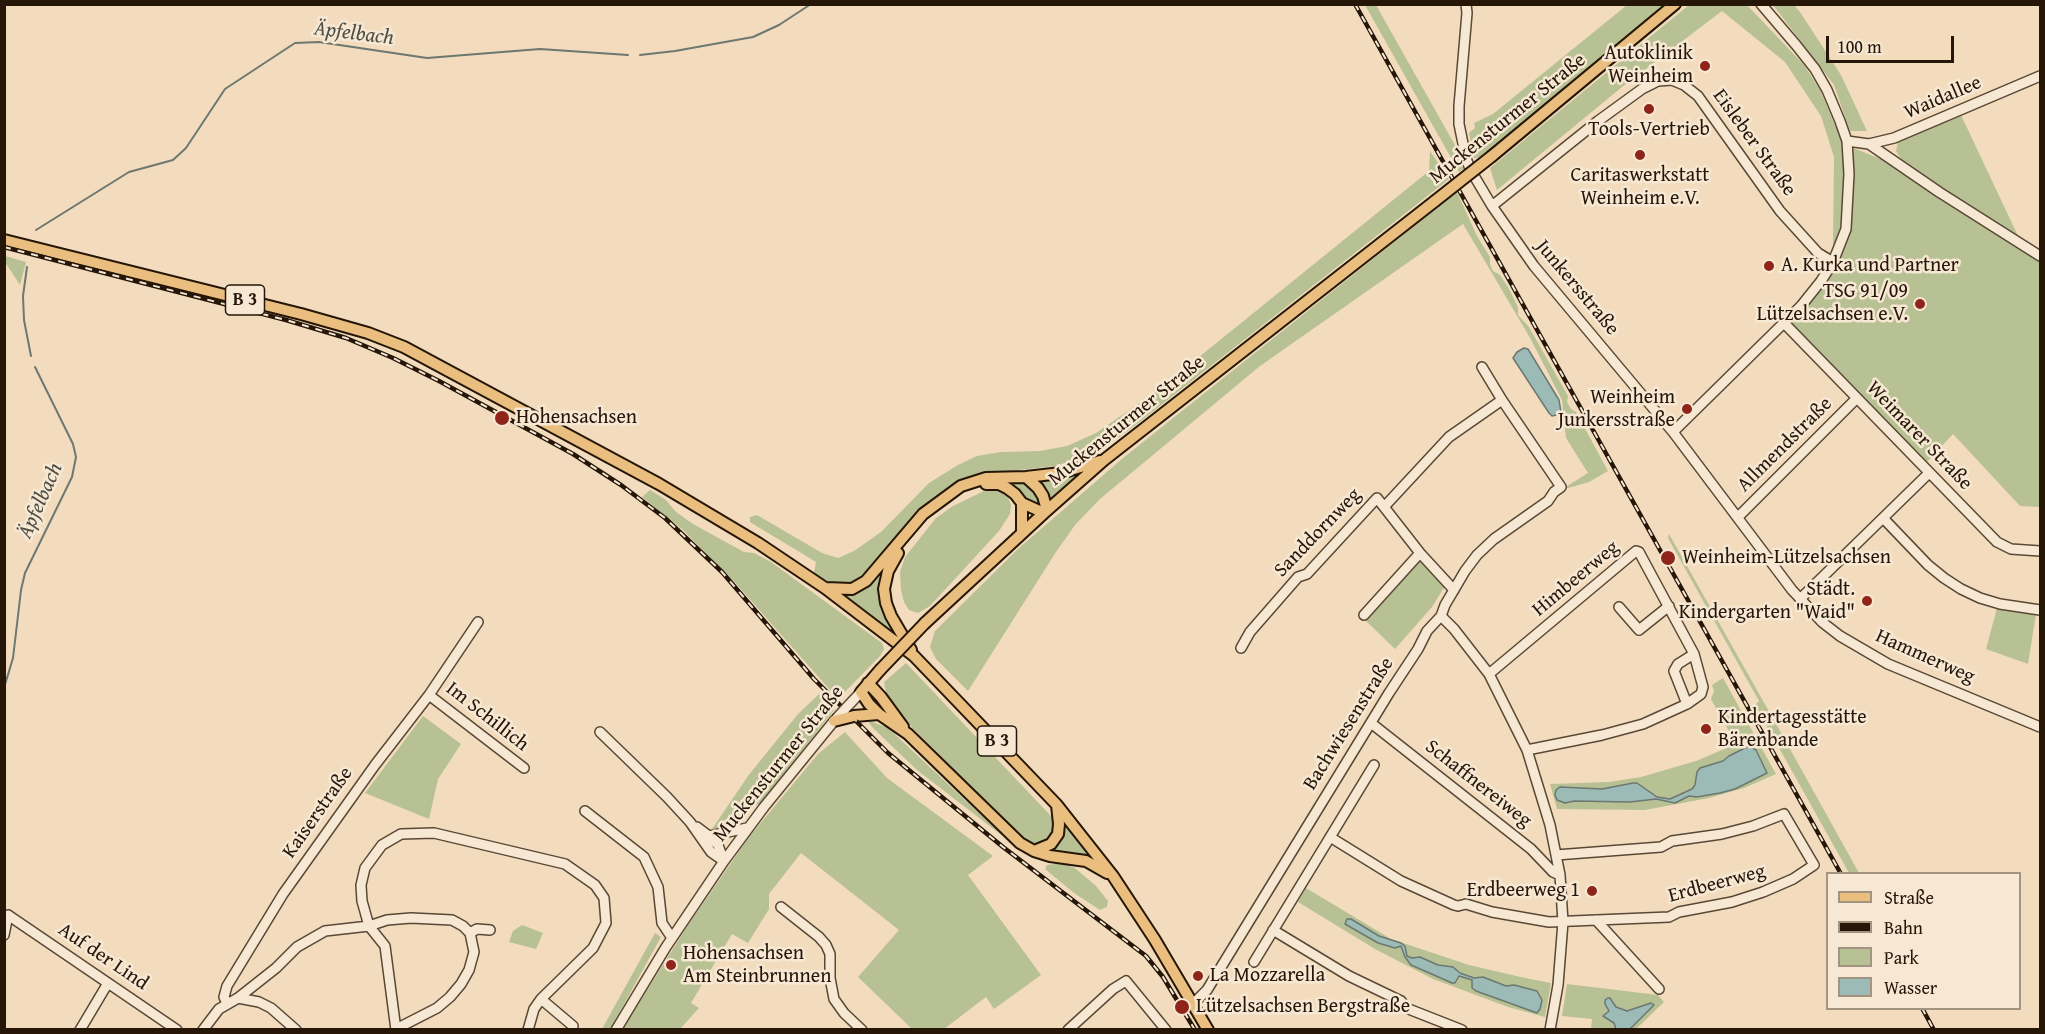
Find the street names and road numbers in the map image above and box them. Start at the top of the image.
street label: Muckensturmer Straße [1425,49,1591,189]
street label: Waidallee [1901,71,1985,125]
street label: Eisleber Straße [1707,85,1801,201]
street label: Junkersstraße [1530,235,1624,341]
road number: B 3 [226,285,264,315]
street label: Muckensturmer Straße [1044,351,1210,491]
street label: Weimarer Straße [1861,376,1977,496]
street label: Allmendstraße [1732,392,1838,498]
street label: Sanddornweg [1270,483,1366,583]
street label: Himbeerweg [1528,536,1624,622]
street label: Hammerweg [1872,624,1978,690]
street label: Bachwiesenstraße [1299,653,1399,795]
street label: Im Schillich [441,677,533,757]
street label: Muckensturmer Straße [709,681,849,847]
road number: B 3 [978,726,1016,756]
street label: Schaffnereiweg [1420,735,1536,833]
street label: Kaiserstraße [278,763,358,863]
street label: Erdbeerweg [1666,860,1768,908]
street label: Auf der Lind [53,918,153,996]

